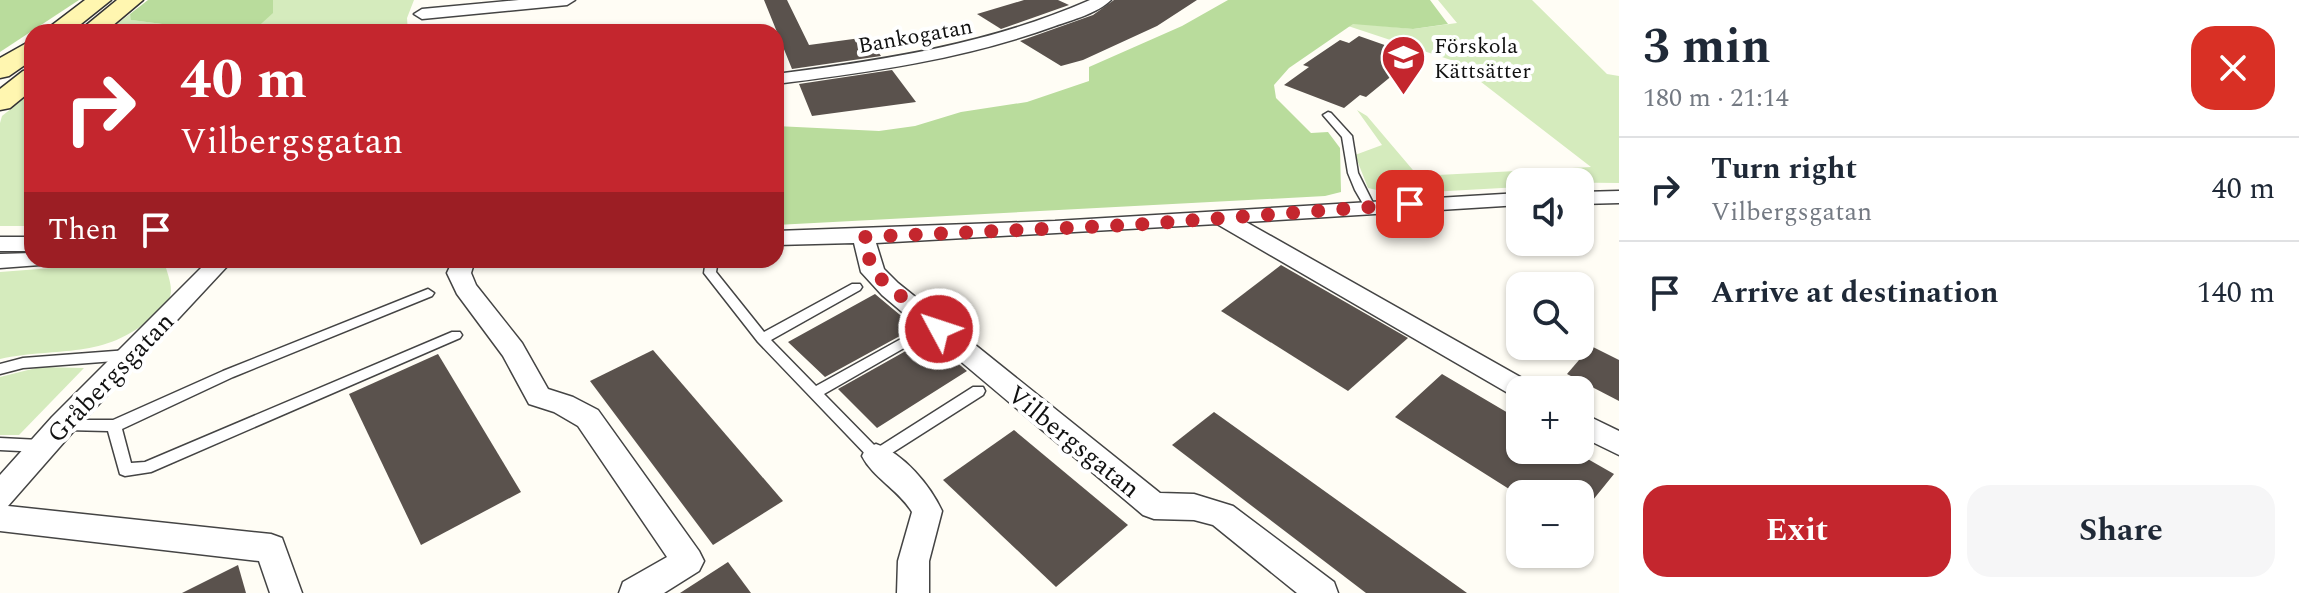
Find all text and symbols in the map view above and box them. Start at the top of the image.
street label: Bankogatan [855,10,975,63]
text: 3 min [1643,11,1771,84]
button: close [2191,26,2275,110]
place label: Förskola Kättsätter [1434,30,1531,88]
school or university icon: Förskola Kättsätter [1379,34,1427,97]
text: 40 m [180,38,307,123]
icon: right [48,56,152,160]
text: 180 m · 21:14 [1643,78,1789,118]
text: Vilbergsgatan [180,115,403,170]
text: Turn right [1711,146,1857,192]
text: 40 m [2212,166,2275,212]
icon: right [1643,167,1687,211]
map controls [1506,168,1594,568]
button: sound [1506,168,1594,256]
pin [1376,170,1444,238]
icon: arrive [1388,182,1432,226]
text: Vilbergsgatan [1711,192,1872,232]
text: Then [48,207,118,253]
icon: arrive [134,208,178,252]
text: Arrive at destination [1711,270,1998,316]
text: 140 m [2197,270,2275,316]
icon: arrive [1643,271,1687,315]
button: search [1506,272,1594,360]
position arrow [897,287,981,371]
street label: Gråbergsgatan [38,303,184,452]
street label: Vilbergsgatan [998,376,1149,508]
button: + [1506,376,1594,464]
button: − [1506,480,1594,568]
button: Exit [1643,485,1951,577]
button: Share [1967,485,2275,577]

